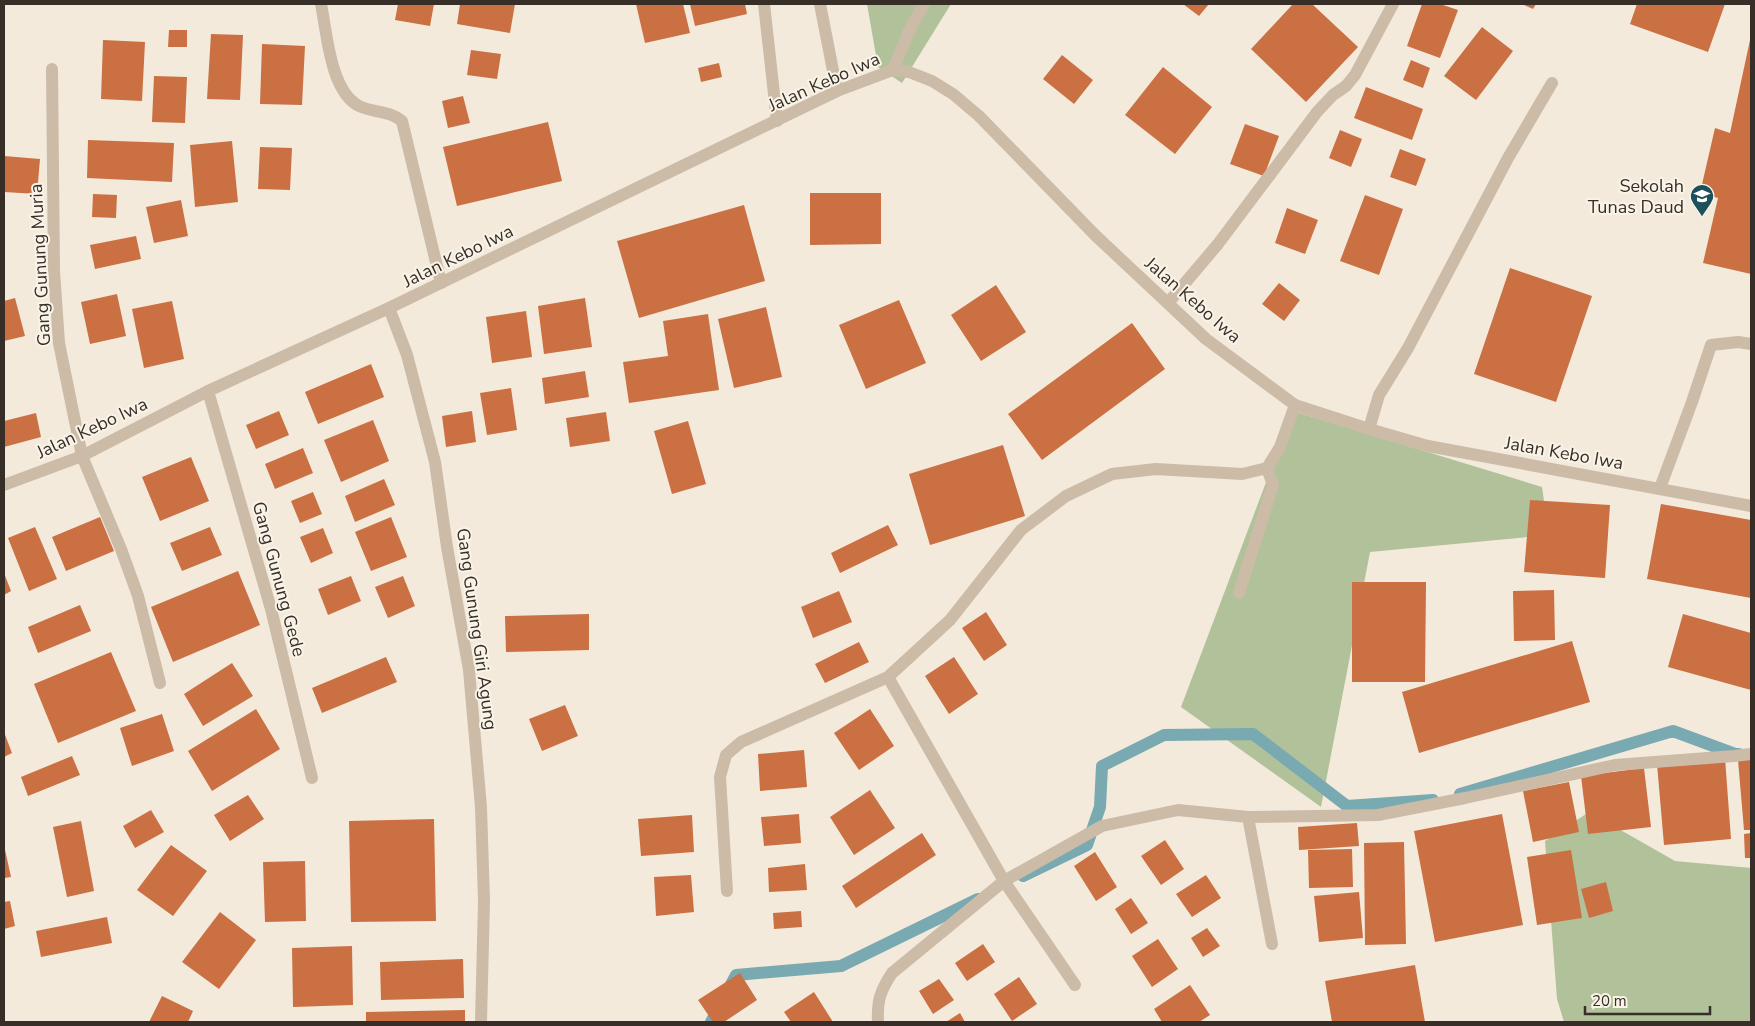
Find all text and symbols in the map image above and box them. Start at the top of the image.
street label: Jalan Kebo Iwa [763,47,884,118]
place label: Sekolah Tunas Daud [1588,174,1684,219]
street label: Gang Gunung Muria [24,183,56,347]
school or university icon: Sekolah Tunas Daud [1689,183,1715,217]
street label: Jalan Kebo Iwa [398,219,517,294]
street label: Jalan Kebo Iwa [1139,251,1246,348]
street label: Jalan Kebo Iwa [32,392,151,465]
street label: Jalan Kebo Iwa [1502,431,1625,475]
street label: Gang Gunung Gede [247,499,311,659]
street label: Gang Gunung Giri Agung [451,526,503,732]
scale bar [1585,984,1710,1016]
text: 20 m [1592,991,1627,1011]

